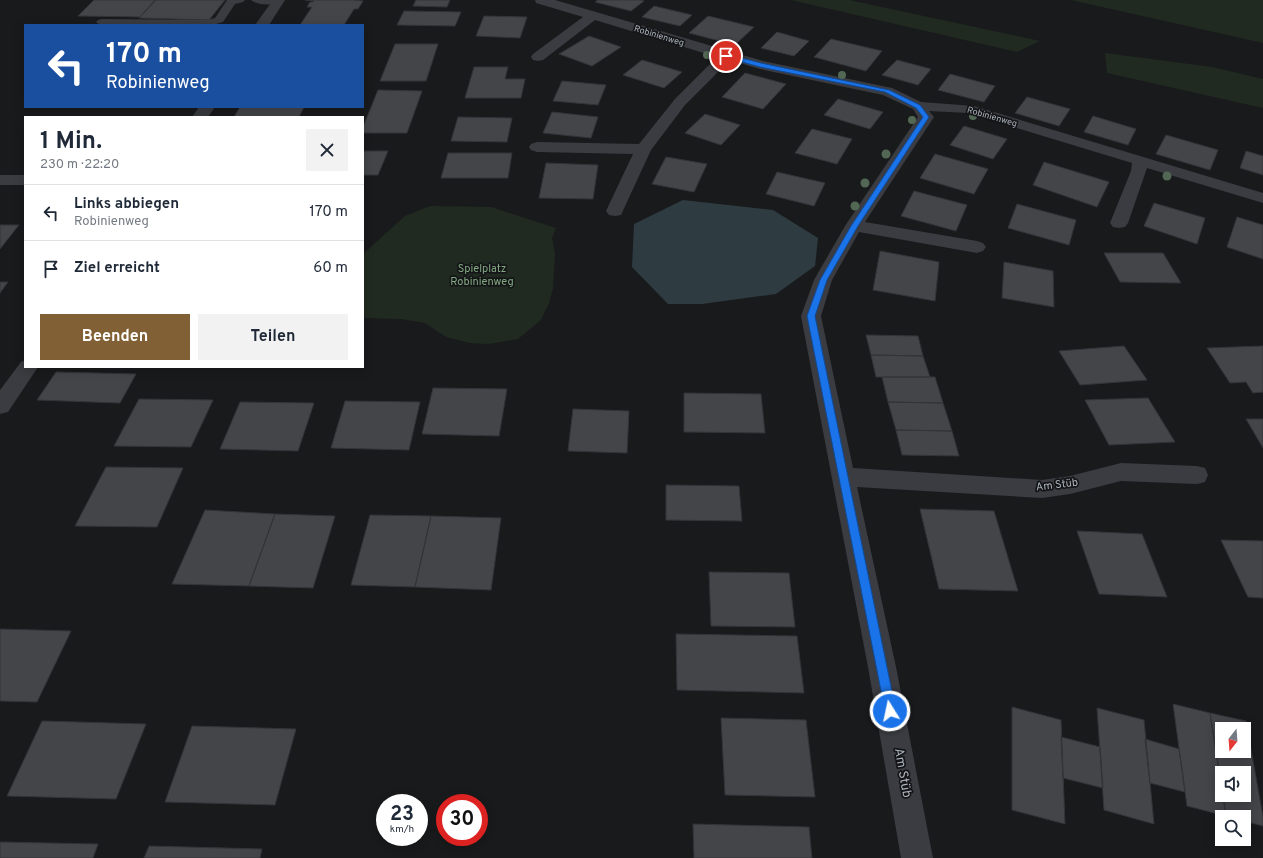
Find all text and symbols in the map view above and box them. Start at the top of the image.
street label: Robinienweg [633,23,685,49]
text: 170 m [106,37,182,73]
pin [709,39,743,73]
icon: left [40,40,92,92]
icon: arrive [715,45,737,67]
text: Robinienweg [106,72,210,95]
street label: Robinienweg [966,105,1018,129]
text: 1 Min. [40,127,102,157]
button: close [306,129,348,171]
text: 230 m · 22:20 [40,157,119,173]
text: Links abbiegen [74,195,179,214]
icon: left [40,202,62,224]
text: 170 m [309,203,348,222]
text: Robinienweg [74,214,149,230]
icon: arrive [40,258,62,280]
text: Ziel erreicht [74,259,160,278]
text: 60 m [313,259,348,278]
park label: Spielplatz Robinienweg [450,262,514,289]
button: Beenden [40,314,190,360]
button: Teilen [198,314,348,360]
street label: Am Stüb [1035,475,1079,495]
position arrow [869,690,911,732]
north arrow [1215,722,1251,758]
map controls [1215,722,1251,846]
street label: Am Stüb [890,747,914,799]
button: sound [1215,766,1251,802]
speed limit sign: 30 [436,794,488,846]
text: 23 [390,802,414,828]
button: search [1215,810,1251,846]
text: km/h [390,823,414,836]

